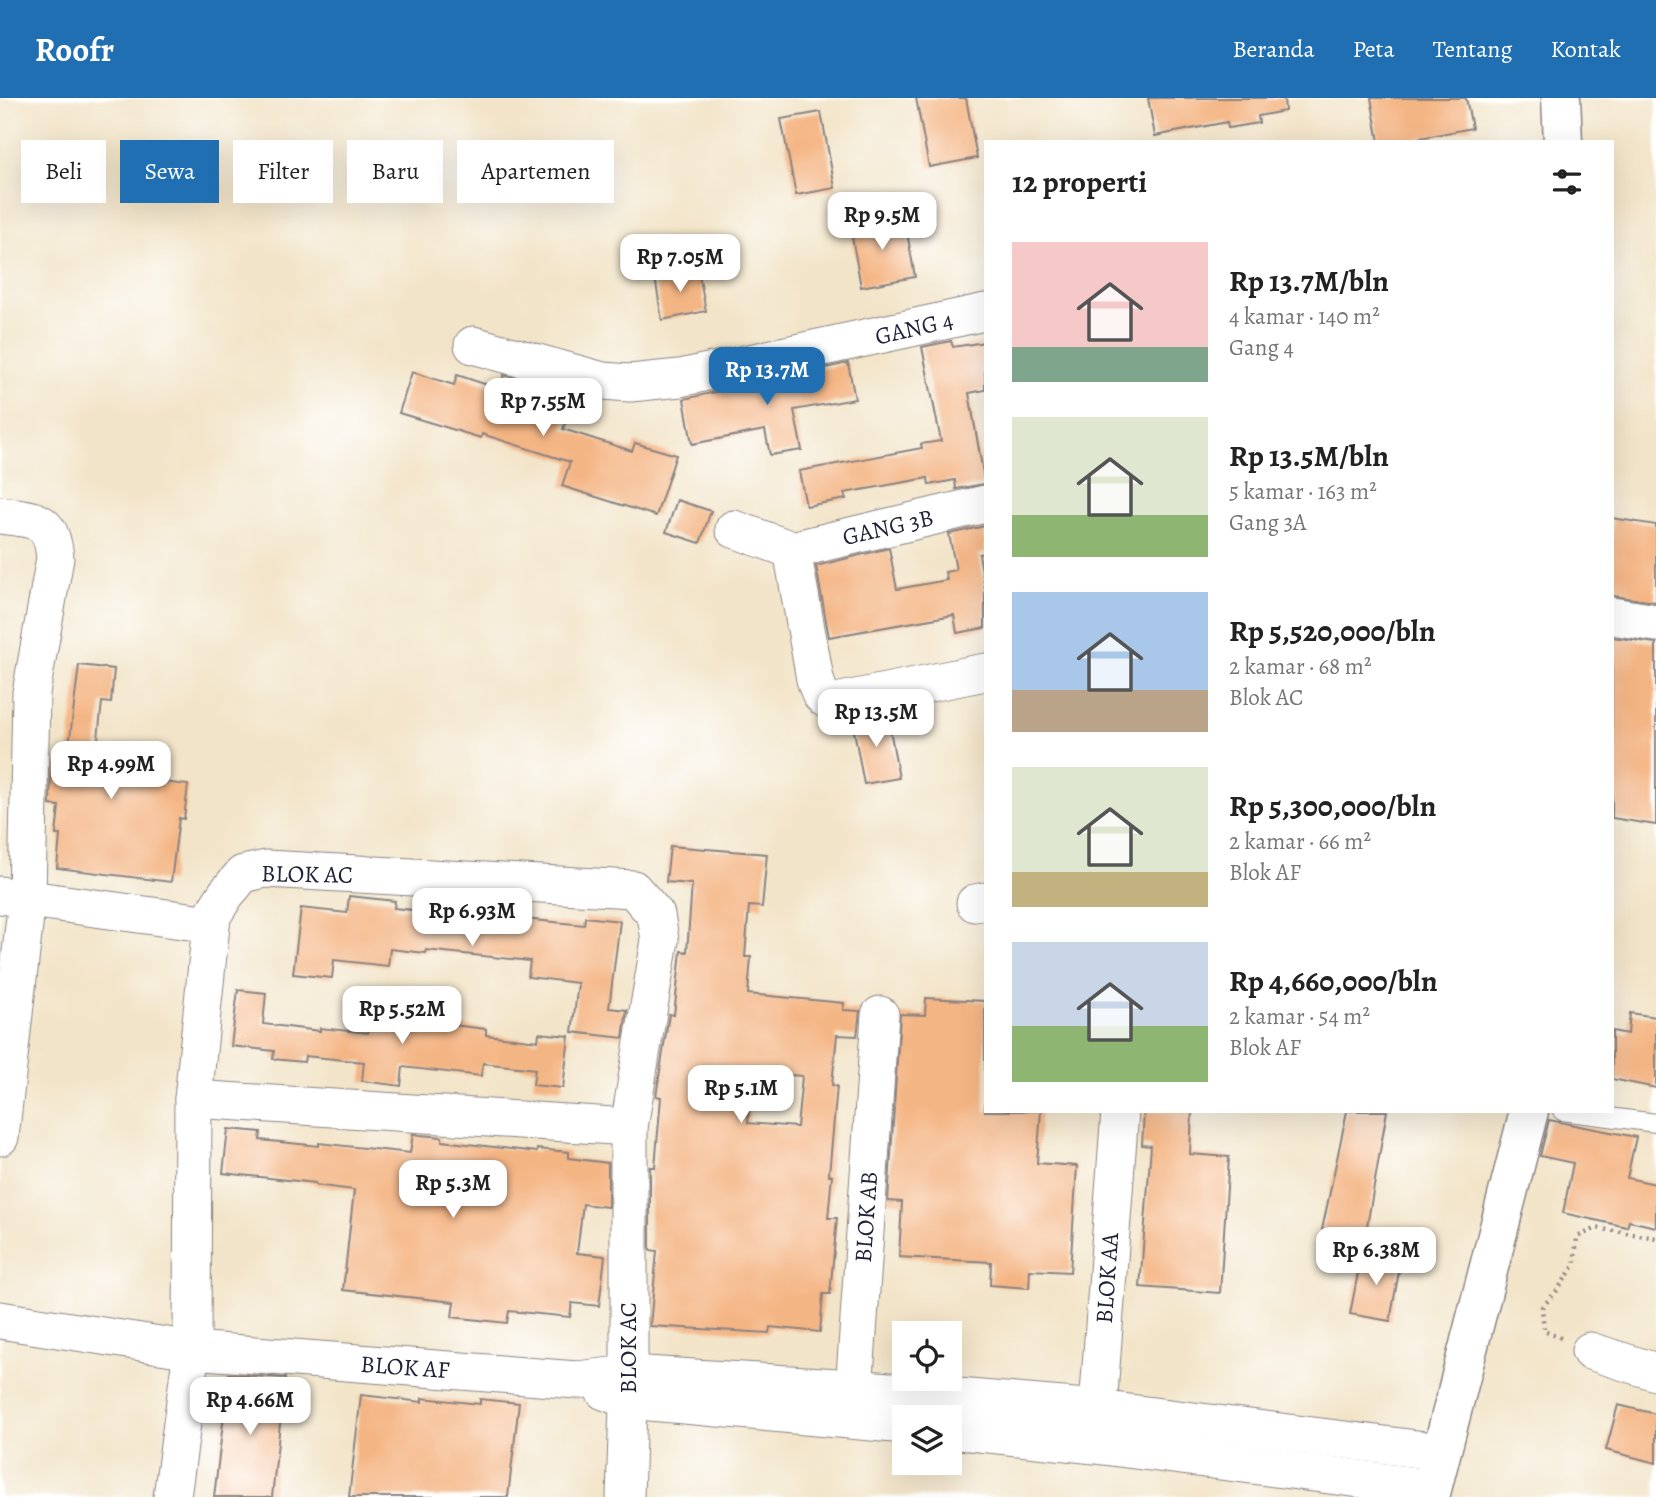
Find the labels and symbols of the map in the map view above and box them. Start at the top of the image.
pin: Rp 9.5M [817,192,947,252]
pin: Rp 7.05M [608,234,752,294]
street label: GANG 4 [872,304,956,352]
pin: Rp 13.7M [695,348,839,407]
pin: Rp 7.55M [471,378,615,438]
street label: GANG 3B [839,501,937,553]
pin: Rp 13.5M [804,690,948,749]
pin: Rp 4.99M [39,742,183,801]
street label: BLOK AC [261,857,353,891]
pin: Rp 6.93M [400,888,544,948]
pin: Rp 5.52M [330,986,474,1046]
pin: Rp 5.1M [676,1066,806,1125]
pin: Rp 5.3M [388,1160,518,1220]
street label: BLOK AB [847,1170,885,1264]
pin: Rp 6.38M [1304,1228,1448,1287]
street label: BLOK AA [1088,1231,1126,1324]
street label: BLOK AC [612,1302,644,1394]
street label: BLOK AF [359,1348,451,1386]
pin: Rp 4.66M [178,1378,322,1437]

